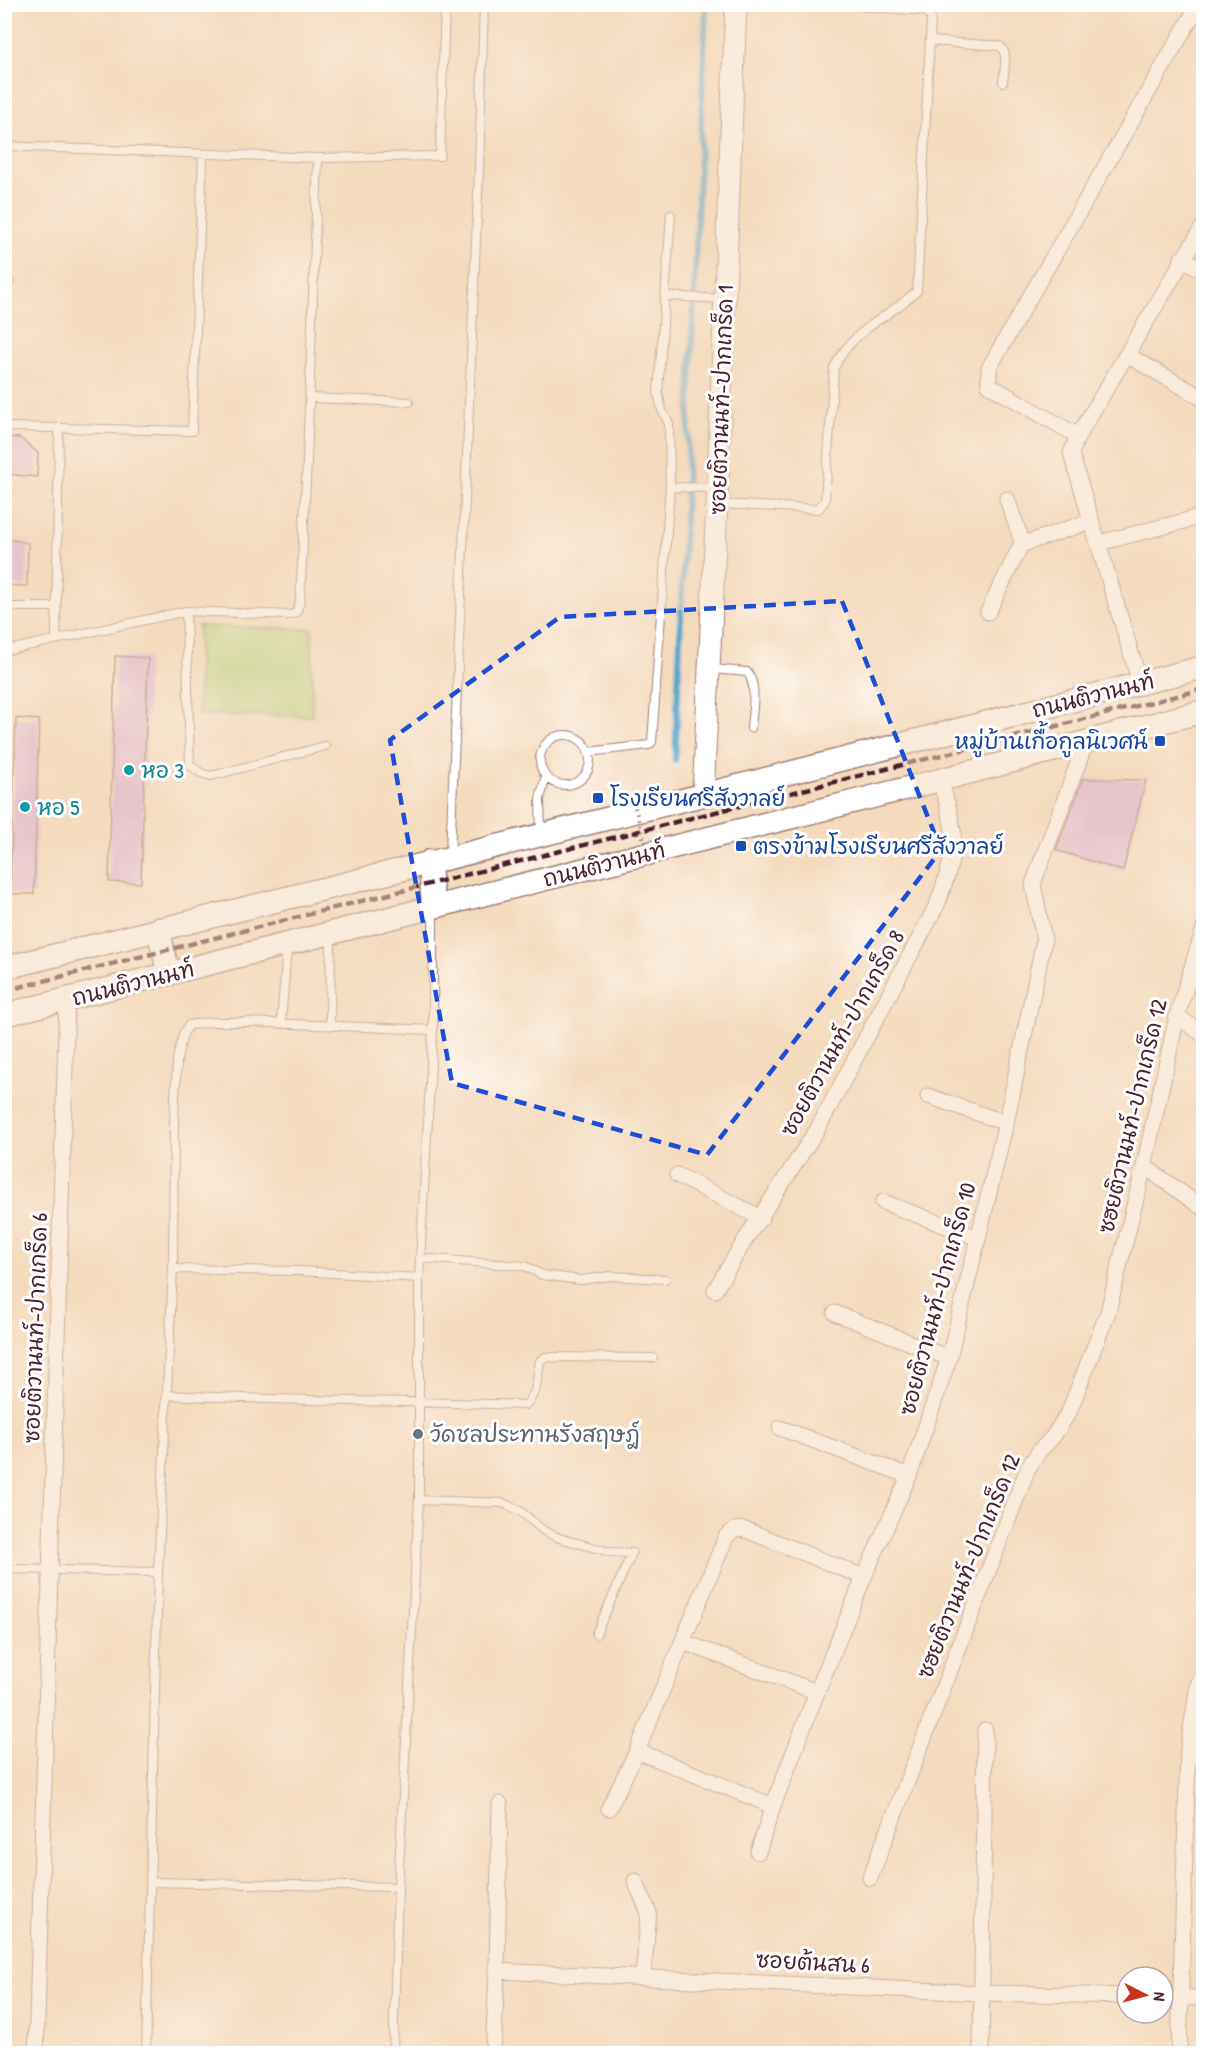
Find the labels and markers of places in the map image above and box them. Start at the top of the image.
place label: หมู่บ้านเกื้อกูลนิเวศน์ [955,720,1148,758]
marker: หมู่บ้านเกื้อกูลนิเวศน์ [1153,734,1167,748]
place label: หอ 3 [141,755,184,785]
marker: หอ 3 [122,763,136,777]
place label: โรงเรียนศรีสังวาลย์ [610,783,786,813]
marker: โรงเรียนศรีสังวาลย์ [591,791,605,805]
place label: หอ 5 [37,792,79,822]
marker: หอ 5 [18,800,32,814]
place label: ตรงข้ามโรงเรียนศรีสังวาลย์ [753,831,1004,861]
marker: ตรงข้ามโรงเรียนศรีสังวาลย์ [734,839,748,853]
place label: วัดชลประทานรังสฤษฎ์ [430,1419,640,1449]
marker: วัดชลประทานรังสฤษฎ์ [411,1427,425,1441]

